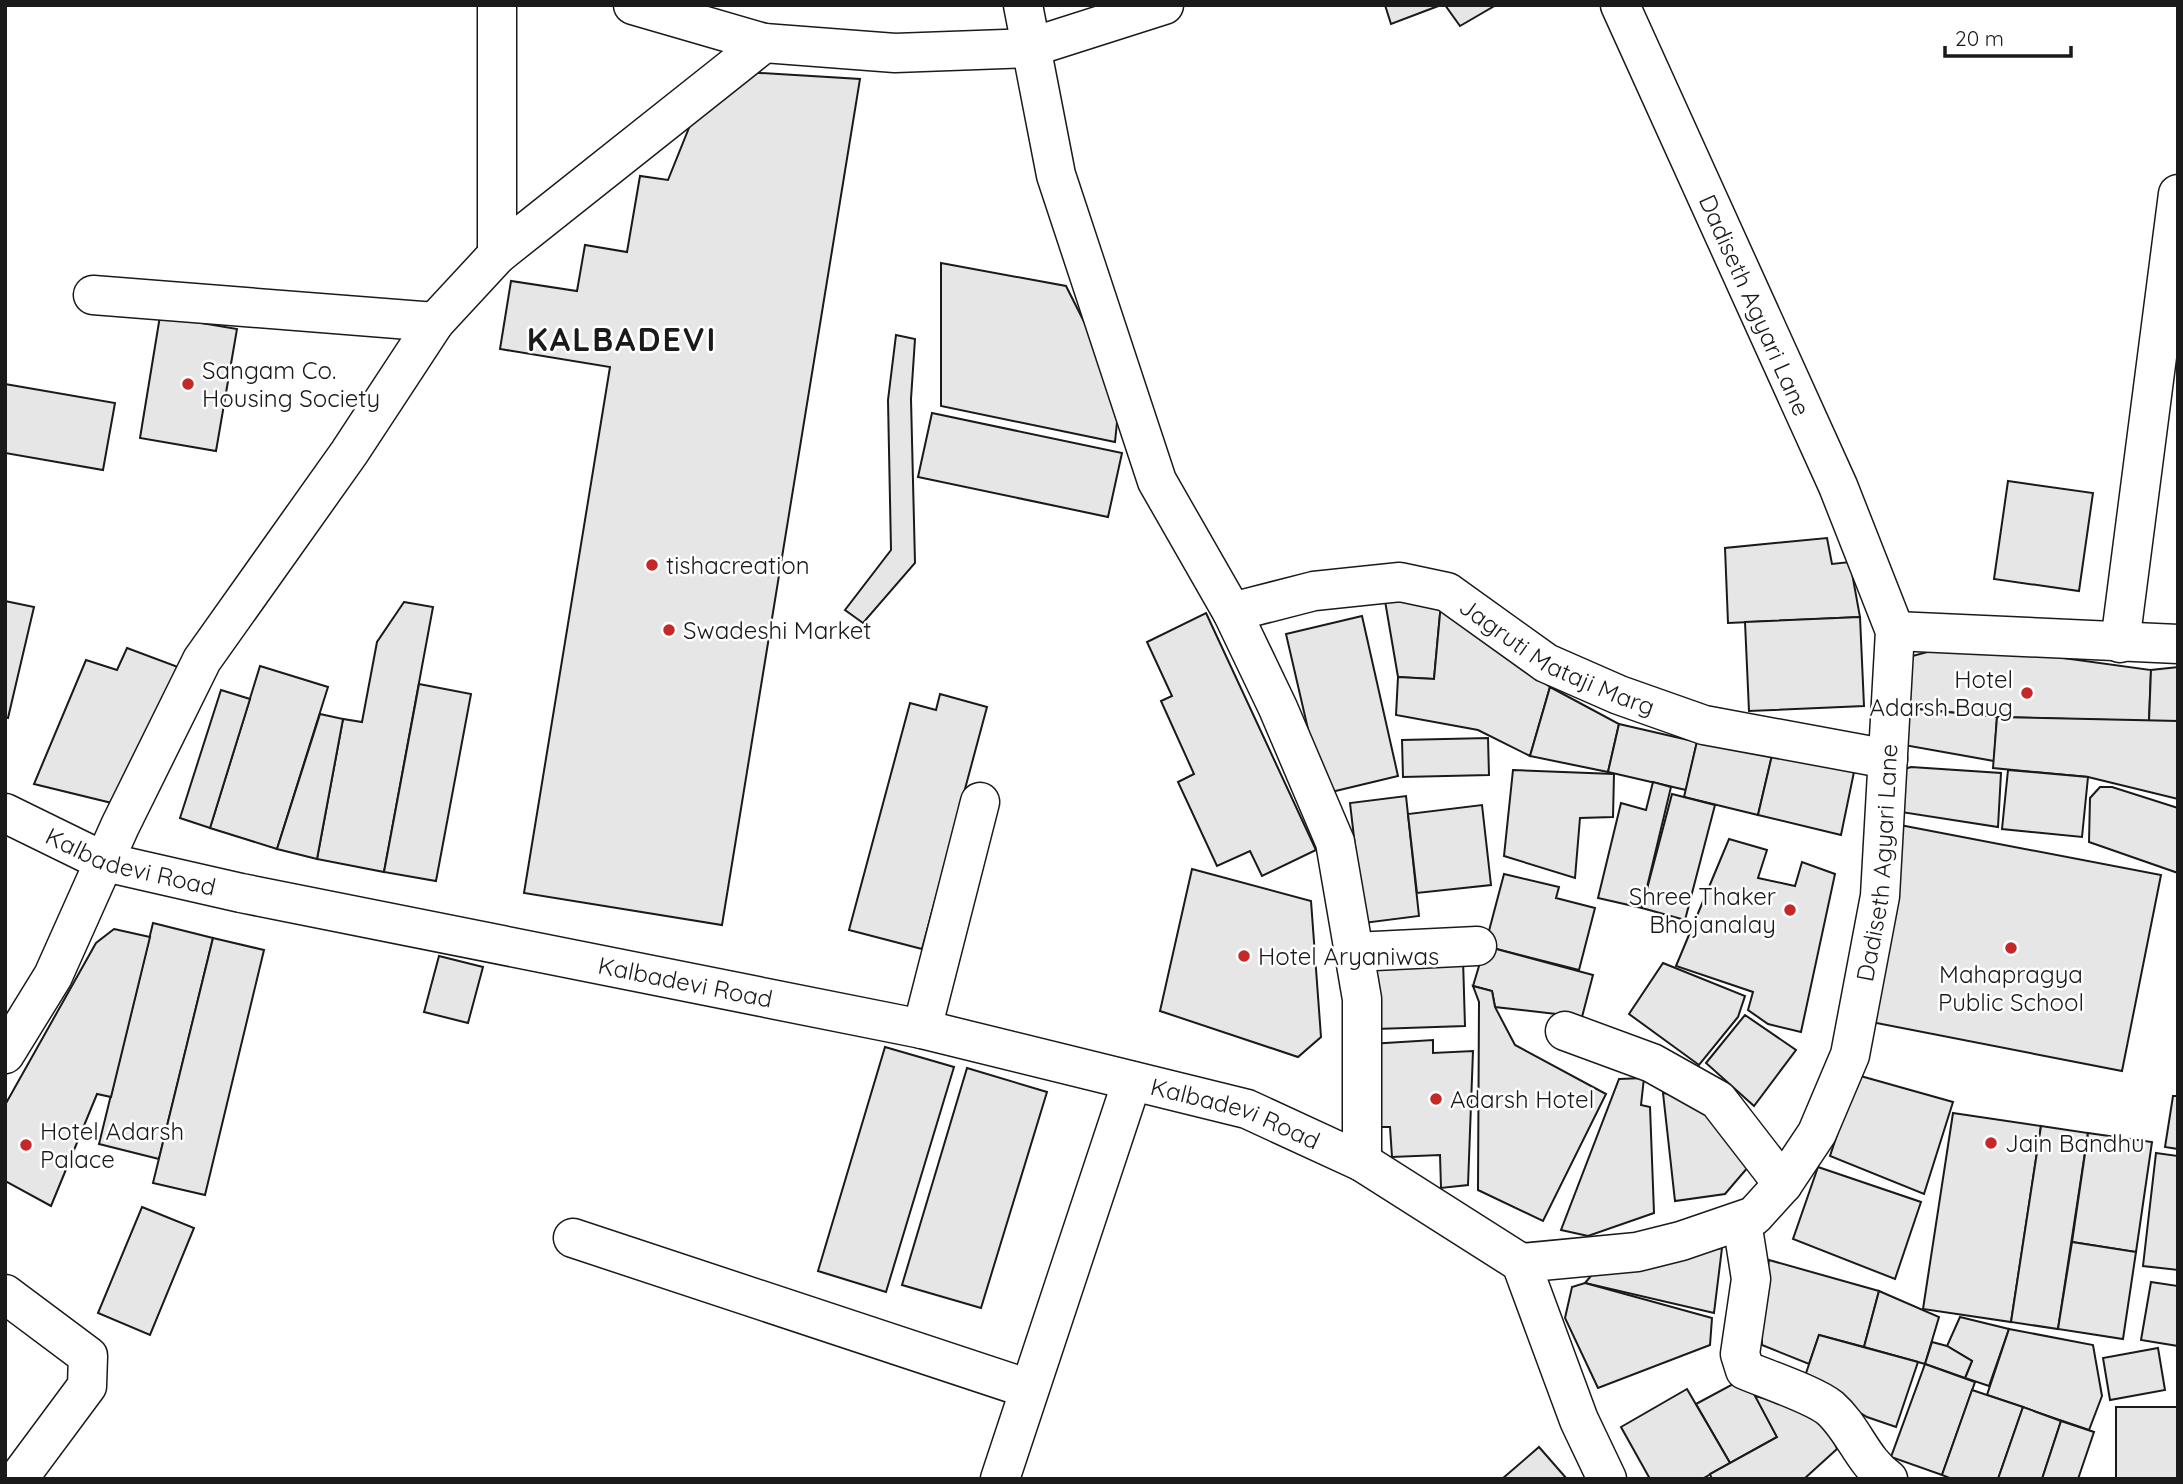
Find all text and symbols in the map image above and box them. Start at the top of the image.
scale bar [1945,14,2071,58]
text: 20 m [1955,25,2004,51]
street label: Dadiseth Agyari Lane [1693,190,1817,420]
district label: KALBADEVI [527,319,717,359]
place label: Sangam Co. Housing Society [202,355,380,413]
marker: Sangam Co. Housing Society [180,376,196,392]
place label: tishacreation [666,550,810,580]
marker: tishacreation [644,557,660,573]
street label: Jagruti Mataji Marg [1454,591,1659,721]
place label: Swadeshi Market [683,615,872,645]
marker: Swadeshi Market [661,622,677,638]
place label: Hotel Adarsh Baug [1869,664,2013,722]
marker: Hotel Adarsh Baug [2019,685,2035,701]
street label: Dadiseth Agyari Lane [1849,743,1904,984]
street label: Kalbadevi Road [41,820,219,902]
place label: Shree Thaker Bhojanalay [1629,881,1776,939]
marker: Shree Thaker Bhojanalay [1782,902,1798,918]
marker: Mahapragya Public School [2003,940,2019,956]
place label: Hotel Aryaniwas [1258,941,1439,971]
marker: Hotel Aryaniwas [1236,948,1252,964]
street label: Kalbadevi Road [595,950,775,1014]
place label: Mahapragya Public School [1938,959,2084,1017]
street label: Kalbadevi Road [1148,1071,1325,1156]
place label: Adarsh Hotel [1450,1084,1594,1114]
marker: Adarsh Hotel [1428,1091,1444,1107]
place label: Hotel Adarsh Palace [40,1116,184,1174]
place label: Jain Bandhu [2005,1128,2145,1158]
marker: Jain Bandhu [1983,1135,1999,1151]
marker: Hotel Adarsh Palace [18,1137,34,1153]

